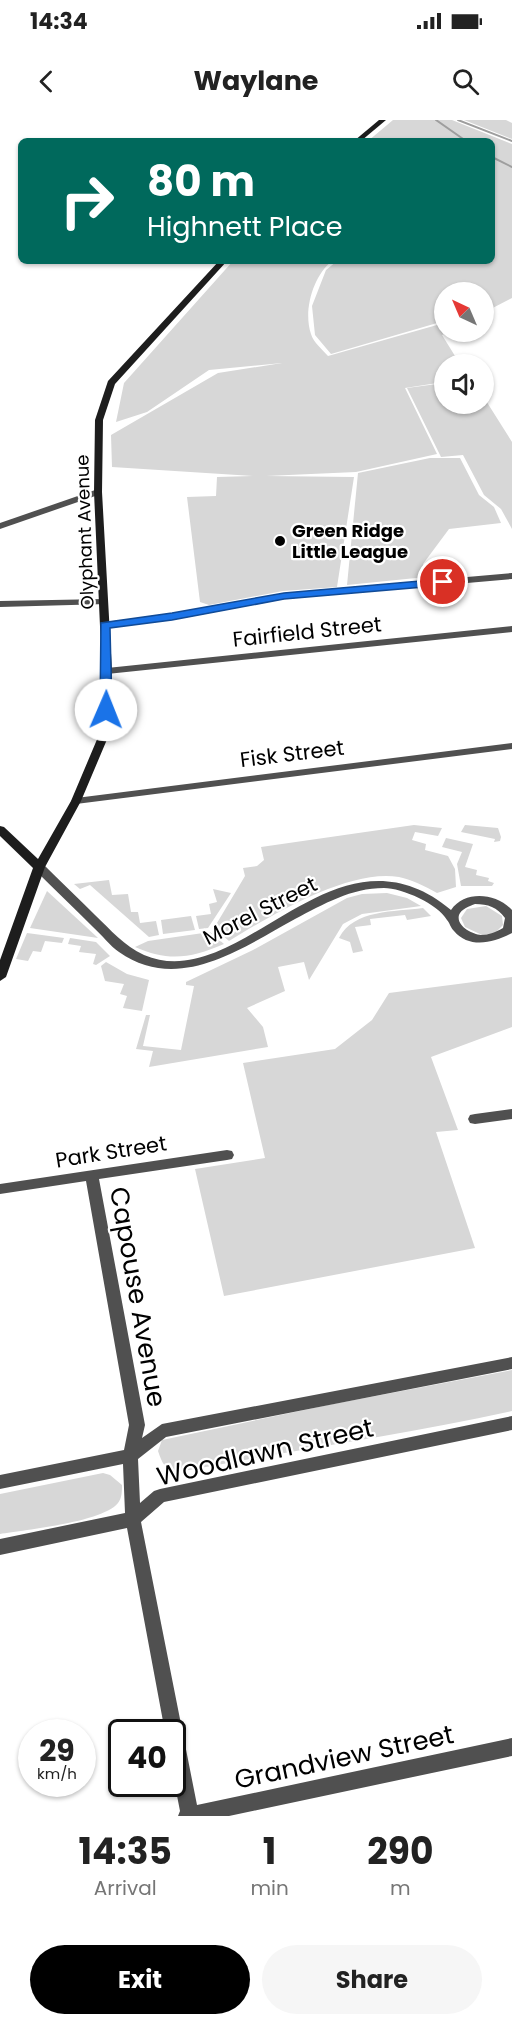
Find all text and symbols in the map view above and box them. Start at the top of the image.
text: 14:34 [30,6,88,37]
text: Waylane [194,62,318,99]
icon: back [30,65,63,98]
icon: search [449,65,482,98]
text: 80 m [147,152,255,211]
icon: right [48,162,126,240]
text: Highnett Place [147,208,342,245]
north arrow [434,282,494,342]
map controls [434,282,494,414]
button: sound [434,354,494,414]
street label: Olyphant Avenue [69,454,100,610]
place label: Green Ridge Little League [292,518,408,564]
marker: Green Ridge Little League [273,534,287,548]
pin [417,556,468,607]
icon: arrive [426,565,459,598]
street label: Fairfield Street [231,609,383,654]
position arrow [74,678,138,742]
street label: Fisk Street [238,733,346,774]
street label: Morel Street [198,869,322,952]
street label: Park Street [53,1128,169,1175]
street label: Capouse Avenue [101,1184,175,1410]
street label: Woodlawn Street [153,1410,377,1494]
street label: Grandview Street [231,1716,457,1798]
speed limit sign: 40 [108,1719,186,1797]
text: 29 [39,1729,75,1772]
text: km/h [37,1763,77,1784]
text: 14:35 [79,1826,172,1877]
text: 1 [263,1826,276,1877]
text: 290 [367,1826,433,1877]
text: Arrival [94,1874,157,1902]
text: min [250,1874,289,1902]
text: m [390,1874,411,1902]
button: Exit [30,1945,250,2014]
button: Share [262,1945,482,2014]

